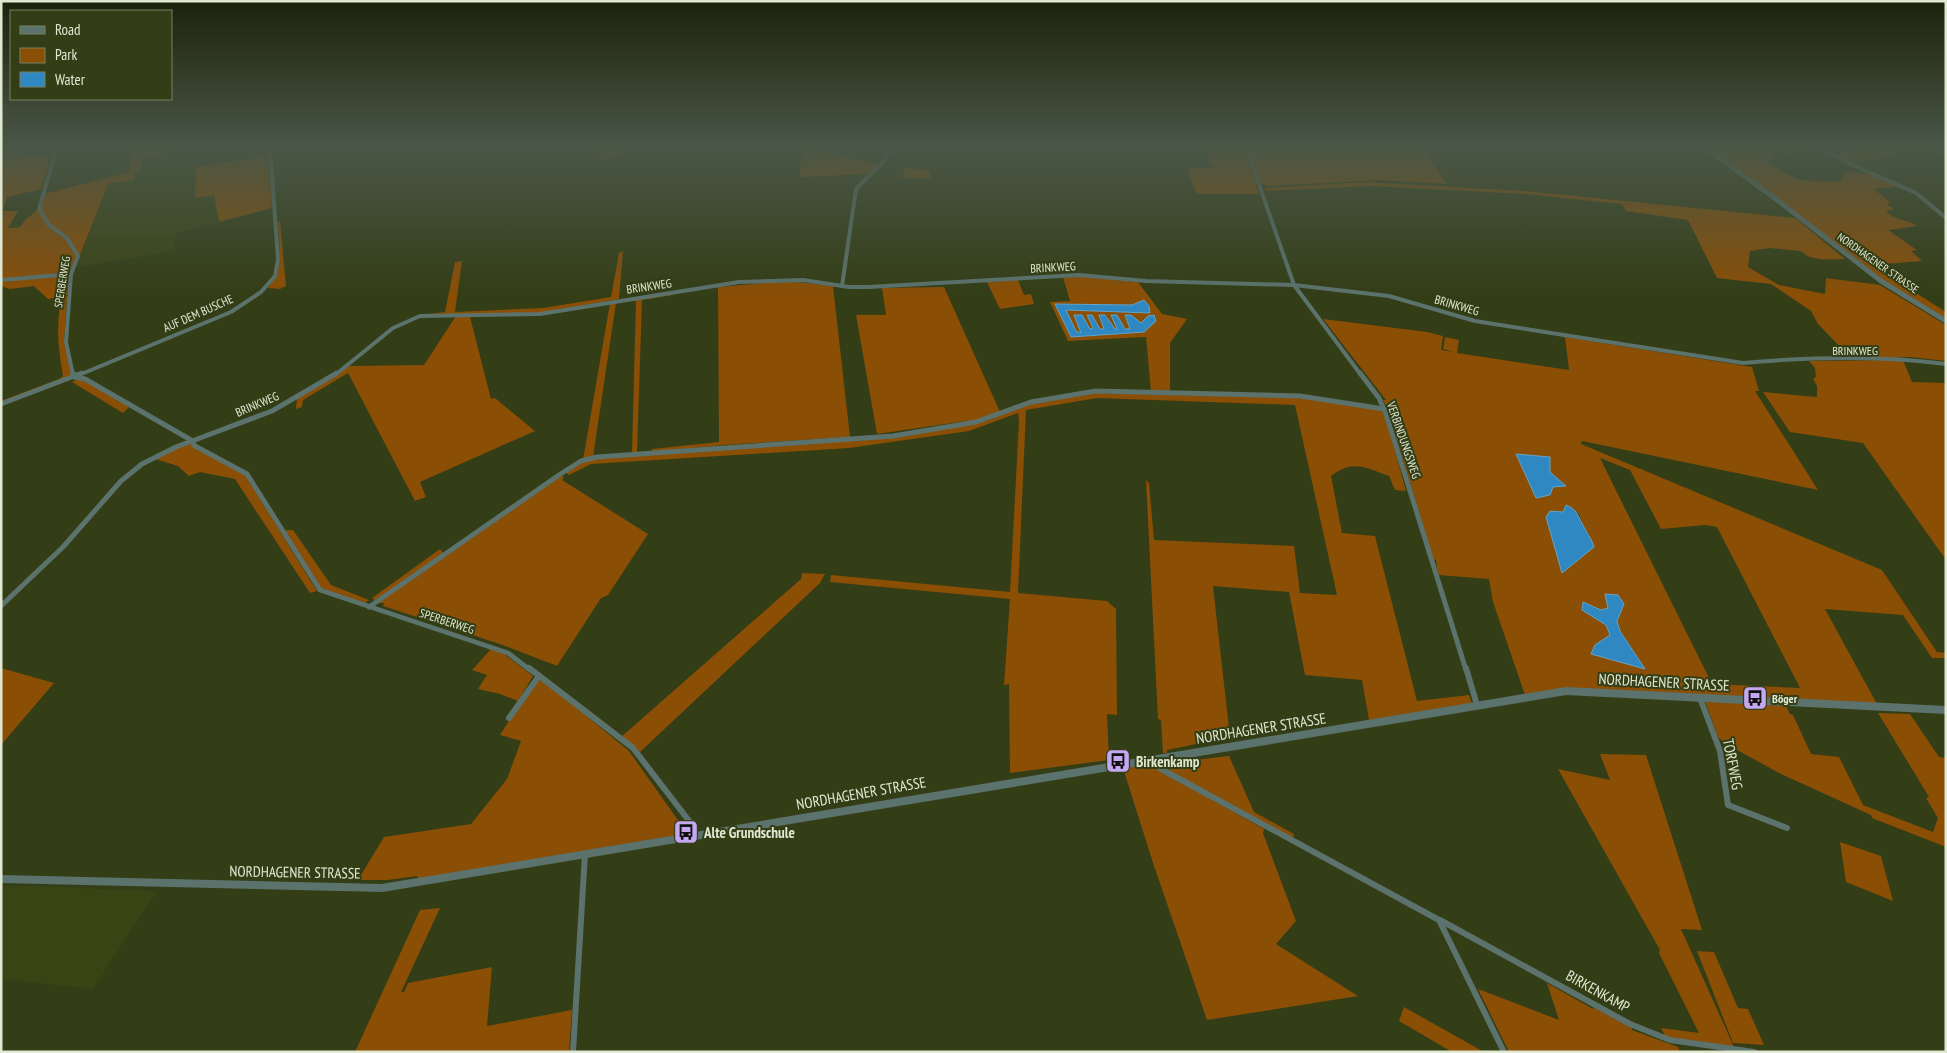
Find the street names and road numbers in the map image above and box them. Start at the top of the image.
street label: NORDHAGENER STRASSE [1835,230,1922,296]
street label: SPERBERWEG [51,255,73,309]
street label: BRINKWEG [1030,258,1076,276]
street label: BRINKWEG [625,275,673,297]
street label: AUF DEM BUSCHE [161,291,235,335]
street label: BRINKWEG [1433,292,1481,319]
street label: BRINKWEG [1832,343,1878,358]
street label: BRINKWEG [233,388,281,420]
street label: VERBINDUNGSWEG [1383,399,1424,481]
street label: SPERBERWEG [418,605,476,637]
street label: NORDHAGENER STRASSE [1598,669,1730,695]
street label: NORDHAGENER STRASSE [1195,708,1327,748]
street label: TORFWEG [1719,737,1747,791]
street label: NORDHAGENER STRASSE [795,772,927,814]
street label: NORDHAGENER STRASSE [229,861,361,883]
street label: BIRKENKAMP [1563,966,1633,1016]

